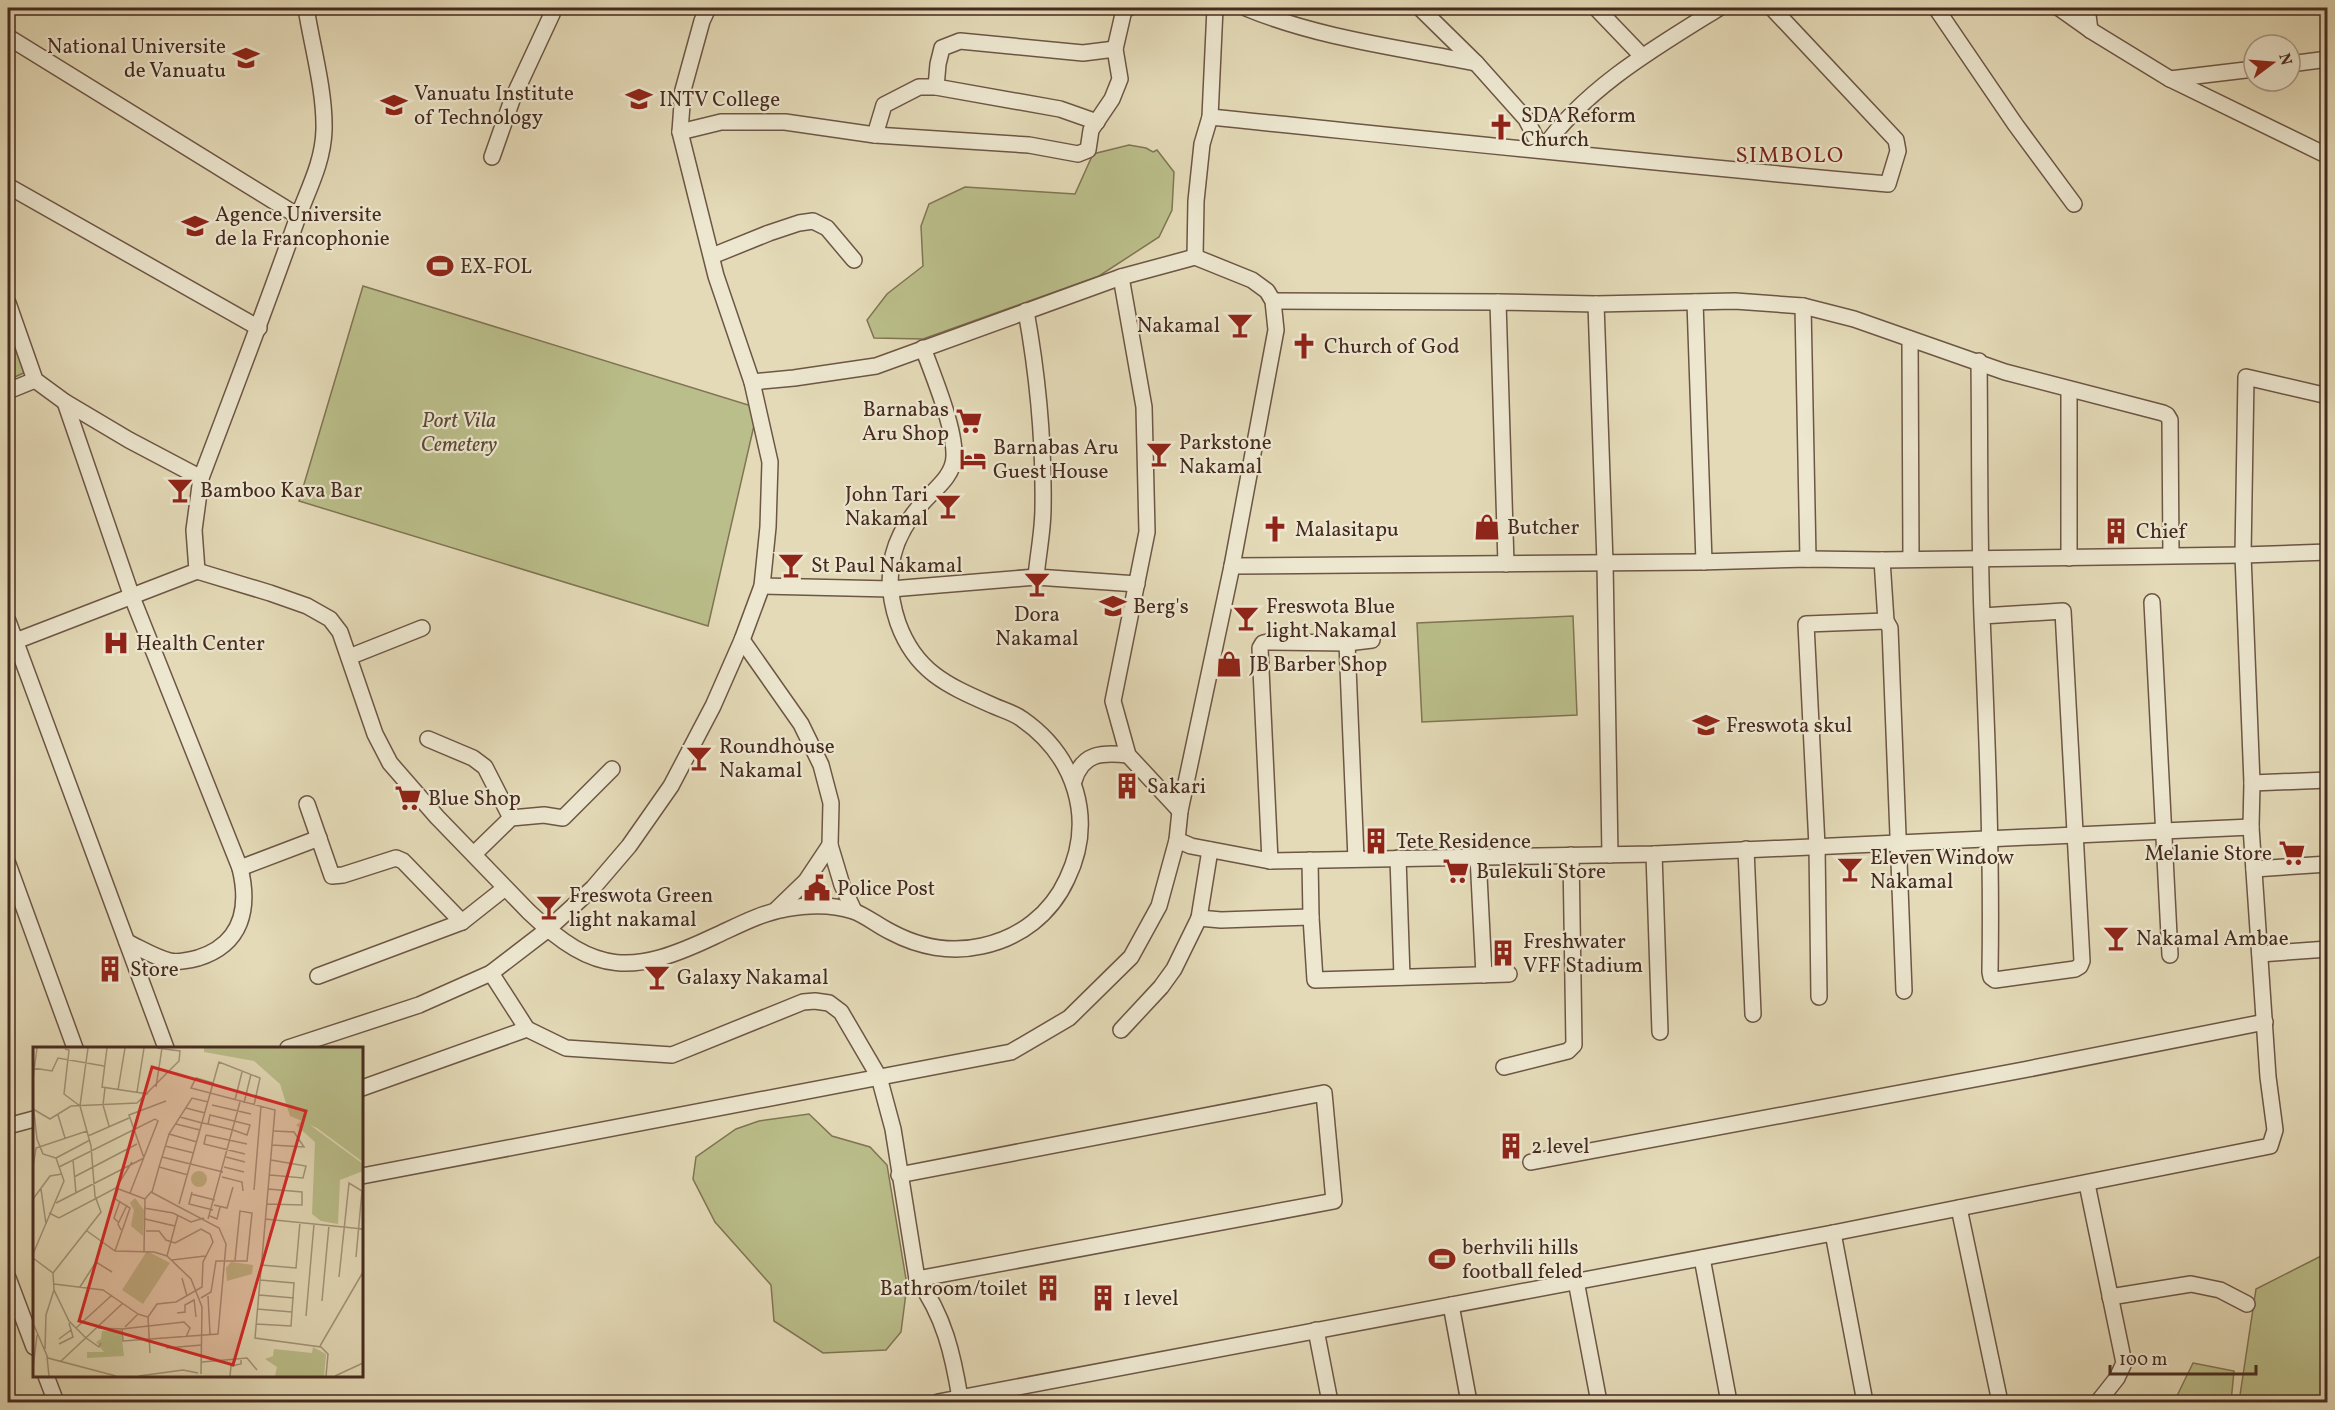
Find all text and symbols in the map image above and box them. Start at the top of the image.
place label: National Universite de Vanuatu [47,33,226,86]
north arrow [2242,33,2302,93]
school or university icon: National Universite de Vanuatu [231,43,261,73]
text: N [2272,51,2297,68]
place label: Vanuatu Institute of Technology [414,80,574,133]
school or university icon: INTV College [624,84,654,114]
place label: INTV College [659,86,780,115]
school or university icon: Vanuatu Institute of Technology [379,90,409,120]
place label: SDA Reform Church [1521,102,1636,155]
church icon: SDA Reform Church [1486,112,1516,142]
district label: SIMBOLO [1735,141,1845,172]
place label: Agence Universite de la Francophonie [215,201,390,254]
school or university icon: Agence Universite de la Francophonie [180,211,210,241]
sports icon: EX-FOL [425,251,455,281]
place label: EX-FOL [460,253,532,282]
bar icon: Nakamal [1225,310,1255,340]
place label: Nakamal [1137,312,1220,341]
church icon: Church of God [1289,331,1319,361]
place label: Church of God [1324,333,1459,362]
place label: Barnabas Aru Shop [862,396,949,449]
supermarket icon: Barnabas Aru Shop [954,406,984,436]
park label: Port Vila Cemetery [421,407,498,460]
place label: Parkstone Nakamal [1179,429,1272,482]
place label: Barnabas Aru Guest House [993,434,1119,487]
bar icon: Parkstone Nakamal [1144,439,1174,469]
hotel icon: Barnabas Aru Guest House [958,444,988,474]
bar icon: Bamboo Kava Bar [165,475,195,505]
place label: Bamboo Kava Bar [200,477,363,506]
place label: John Tari Nakamal [845,481,928,534]
bar icon: John Tari Nakamal [933,491,963,521]
shop icon: Butcher [1472,512,1502,542]
church icon: Malasitapu [1260,514,1290,544]
place label: Butcher [1507,514,1579,543]
place label: Malasitapu [1295,516,1399,545]
building icon: Chief [2101,516,2131,546]
place label: Chief [2136,518,2188,547]
bar icon: St Paul Nakamal [776,550,806,580]
place label: St Paul Nakamal [811,552,962,581]
bar icon: Dora Nakamal [1022,569,1052,599]
school or university icon: Berg's [1098,591,1128,621]
place label: Berg's [1133,593,1189,622]
place label: Freswota Blue light Nakamal [1266,593,1397,646]
place label: Dora Nakamal [995,601,1079,654]
bar icon: Freswota Blue light Nakamal [1231,603,1261,633]
hospital icon: Health Center [101,628,131,658]
place label: Health Center [136,630,265,659]
shop icon: JB Barber Shop [1214,649,1244,679]
place label: JB Barber Shop [1249,651,1387,680]
school or university icon: Freswota skul [1691,710,1721,740]
place label: Freswota skul [1726,712,1852,741]
place label: Roundhouse Nakamal [719,733,835,786]
bar icon: Roundhouse Nakamal [684,743,714,773]
building icon: Sakari [1112,771,1142,801]
place label: Sakari [1147,773,1206,802]
supermarket icon: Blue Shop [393,783,423,813]
place label: Blue Shop [428,785,521,814]
building icon: Tete Residence [1361,826,1391,856]
place label: Tete Residence [1396,828,1531,857]
supermarket icon: Melanie Store [2277,838,2307,868]
place label: Melanie Store [2144,840,2272,869]
place label: Eleven Window Nakamal [1870,844,2014,897]
bar icon: Eleven Window Nakamal [1835,854,1865,884]
supermarket icon: Bulekuli Store [1441,856,1471,886]
place label: Bulekuli Store [1476,858,1606,887]
public building icon: Police Post [802,873,832,903]
place label: Police Post [837,875,935,904]
place label: Freswota Green light nakamal [569,882,713,935]
bar icon: Freswota Green light nakamal [534,892,564,922]
bar icon: Nakamal Ambae [2101,923,2131,953]
place label: Nakamal Ambae [2136,925,2289,954]
place label: Freshwater VFF Stadium [1523,928,1643,981]
building icon: Freshwater VFF Stadium [1488,938,1518,968]
building icon: Store [95,954,125,984]
place label: Store [130,956,179,985]
bar icon: Galaxy Nakamal [642,962,672,992]
place label: Galaxy Nakamal [677,964,828,993]
inset map [33,1047,363,1377]
building icon: 2 level [1496,1131,1526,1161]
place label: 2 level [1531,1133,1590,1162]
place label: berhvili hills football feled [1462,1234,1583,1287]
sports icon: berhvili hills football feled [1427,1244,1457,1274]
building icon: Bathroom/toilet [1033,1273,1063,1303]
place label: Bathroom/toilet [880,1275,1028,1304]
building icon: 1 level [1088,1283,1118,1313]
place label: 1 level [1123,1285,1178,1314]
scale bar [2110,1338,2256,1376]
text: 100 m [2119,1348,2168,1373]

